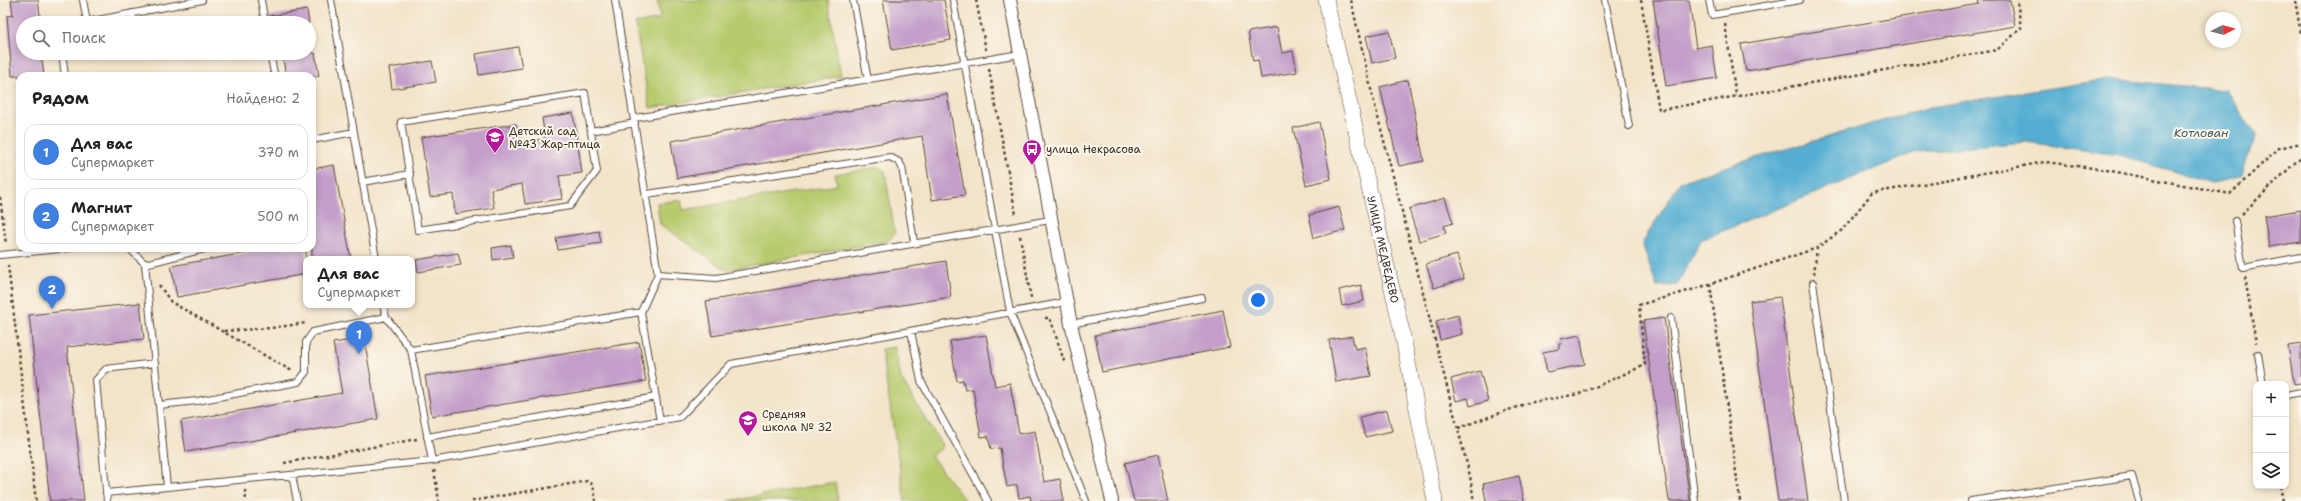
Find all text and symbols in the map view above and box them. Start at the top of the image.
north arrow [2205,12,2241,48]
search box [16,16,316,60]
icon: search [30,27,52,49]
text: Поиск [62,28,106,48]
text: Рядом [32,87,89,109]
text: Найдено: 2 [226,90,300,107]
place label: Детский сад №43 Жар-птица [509,124,600,152]
water label: Котлован [2174,125,2228,141]
school or university icon: Детский сад №43 Жар-птица [484,126,506,154]
text: Для вас [71,134,133,154]
bus stop icon: улица Некрасова [1021,138,1043,166]
place label: улица Некрасова [1046,142,1141,157]
text: 1 [43,144,49,161]
text: 370 m [257,144,299,161]
text: Супермаркет [71,154,154,171]
street label: УЛИЦА МЕДВЕДЕВО [1364,195,1403,305]
text: Магнит [71,198,132,218]
text: 2 [41,208,51,225]
text: 500 m [257,208,299,225]
text: Супермаркет [71,218,154,235]
popup [303,256,415,308]
text: Для вас [318,264,380,284]
pin: 2 [39,276,65,309]
text: Супермаркет [318,284,400,301]
your location [1248,290,1268,310]
pin: 1 [346,321,372,354]
map controls [2253,381,2289,489]
button: + [2253,381,2289,417]
place label: Средняя школа № 32 [762,407,832,435]
school or university icon: Средняя школа № 32 [737,409,759,437]
button: − [2253,417,2289,453]
button: layers [2253,453,2289,489]

